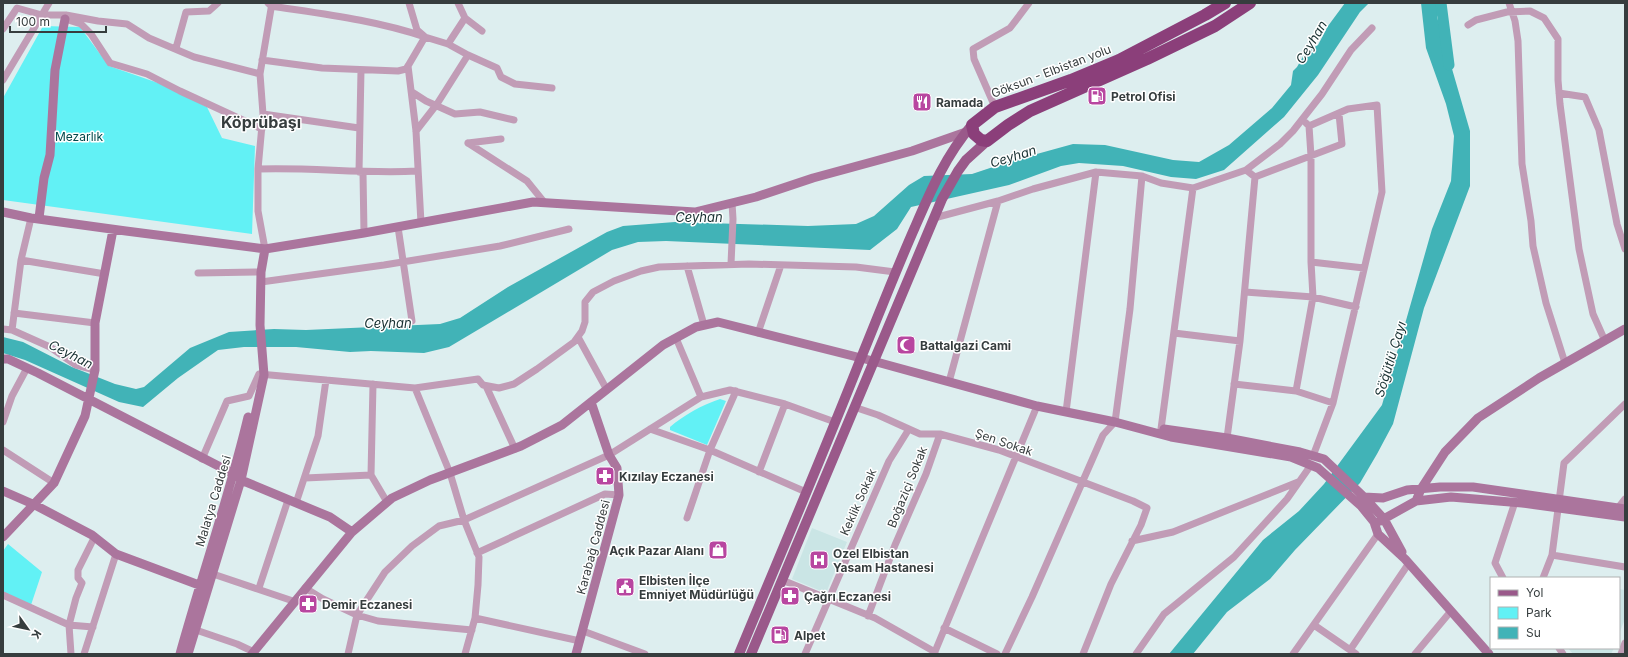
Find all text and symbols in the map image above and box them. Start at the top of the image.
scale bar [10,8,106,34]
text: 100 m [16,14,50,29]
water label: Ceyhan [1292,17,1330,66]
street label: Göksun - Elbistan yolu [989,41,1113,101]
fuel station icon: Petrol Ofisi [1086,85,1108,107]
place label: Petrol Ofisi [1111,89,1176,104]
restaurant icon: Ramada [911,91,933,113]
place label: Ramada [936,95,983,110]
district label: Köprübaşı [221,112,301,132]
park label: Mezarlık [55,129,103,144]
water label: Ceyhan [988,141,1038,171]
water label: Ceyhan [675,209,723,225]
water label: Ceyhan [364,315,412,331]
water label: Söğütlü Çayı [1371,319,1409,399]
mosque icon: Battalgazi Cami [895,334,917,356]
water label: Ceyhan [46,336,96,372]
place label: Battalgazi Cami [920,338,1011,353]
street label: Şen Sokak [973,425,1035,459]
street label: Boğaziçi Sokak [884,444,930,530]
street label: Malatya Caddesi [192,453,234,548]
pharmacy icon: Kızılay Eczanesi [594,465,616,487]
street label: Keklik Sokak [837,466,880,538]
place label: Kızılay Eczanesi [619,469,714,484]
street label: Karabağ Caddesi [573,498,613,596]
shop icon: Açık Pazar Alanı [707,539,729,561]
place label: Açık Pazar Alanı [609,543,704,558]
place label: Ozel Elbistan Yasam Hastanesi [833,546,934,575]
hospital icon: Ozel Elbistan Yasam Hastanesi [808,549,830,571]
place label: Elbisten İlçe Emniyet Müdürlüğü [639,573,754,602]
public building icon: Elbisten İlçe Emniyet Müdürlüğü [614,576,636,598]
legend [1490,577,1620,649]
pharmacy icon: Çağrı Eczanesi [779,585,801,607]
text: Yol [1526,585,1543,600]
place label: Çağrı Eczanesi [804,589,891,604]
pharmacy icon: Demir Eczanesi [297,593,319,615]
place label: Demir Eczanesi [322,597,412,612]
text: Park [1526,605,1552,620]
north arrow [8,609,48,649]
fuel station icon: Alpet [769,624,791,646]
text: Su [1526,625,1541,640]
text: K [28,627,44,642]
place label: Alpet [794,628,826,643]

